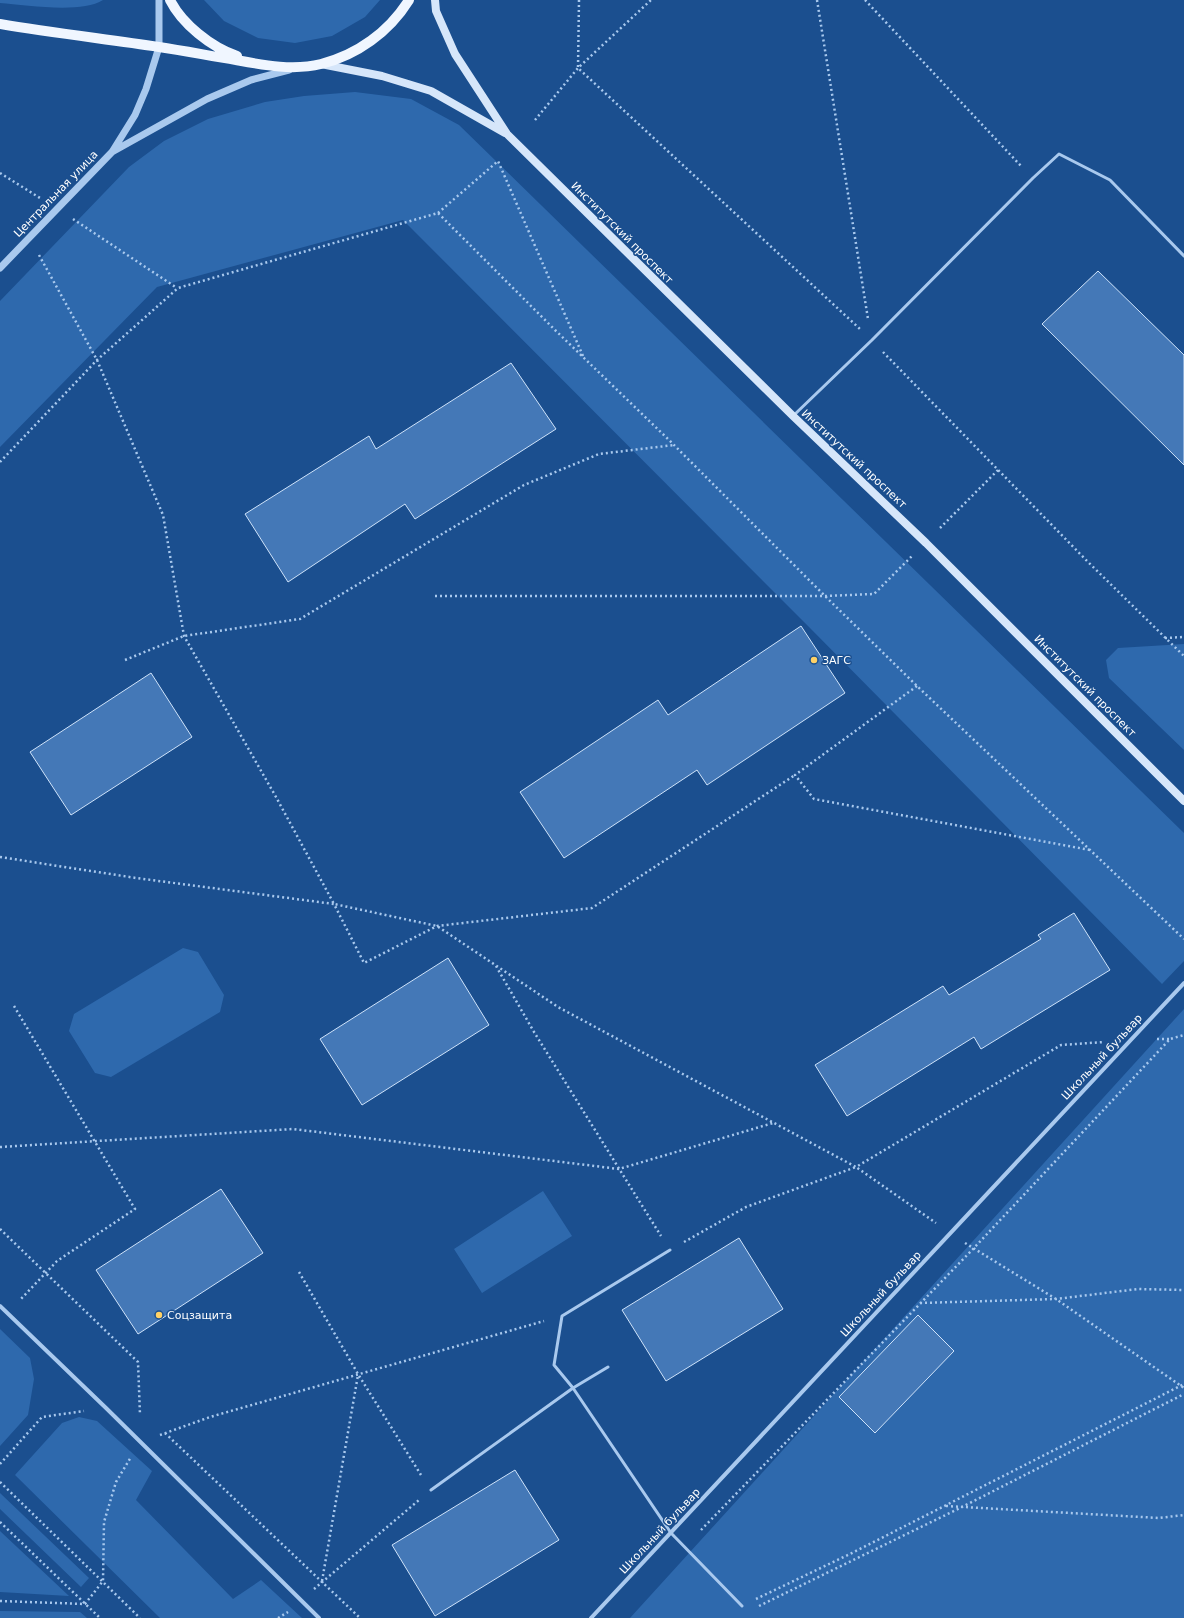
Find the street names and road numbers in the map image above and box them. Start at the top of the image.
street label: Центральная улица [11,148,101,240]
street label: Институтский проспект [568,179,676,287]
street label: Институтский проспект [799,407,910,511]
street label: Институтский проспект [1031,632,1139,740]
street label: Школьный бульвар [1059,1012,1145,1102]
street label: Школьный бульвар [838,1249,924,1339]
street label: Школьный бульвар [617,1486,703,1576]

